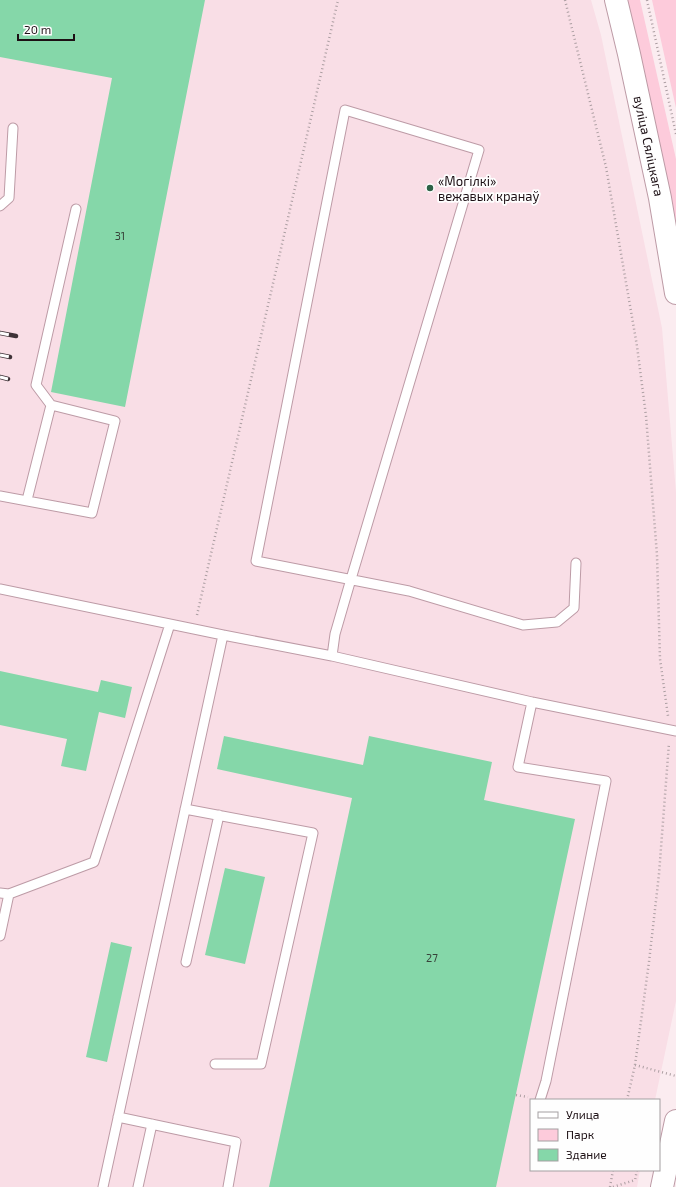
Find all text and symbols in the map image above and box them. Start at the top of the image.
scale bar [18,16,74,42]
text: 20 m [24,22,51,36]
street label: вуліца Сяліцкага [631,94,667,198]
place label: «Могілкі» вежавых кранаў [438,173,539,204]
marker: «Могілкі» вежавых кранаў [425,183,435,193]
house number: 31 [115,229,125,242]
house number: 27 [426,951,438,964]
legend [530,1099,660,1171]
text: Улица [566,1107,599,1121]
text: Парк [566,1127,595,1141]
text: Здание [566,1147,607,1161]

